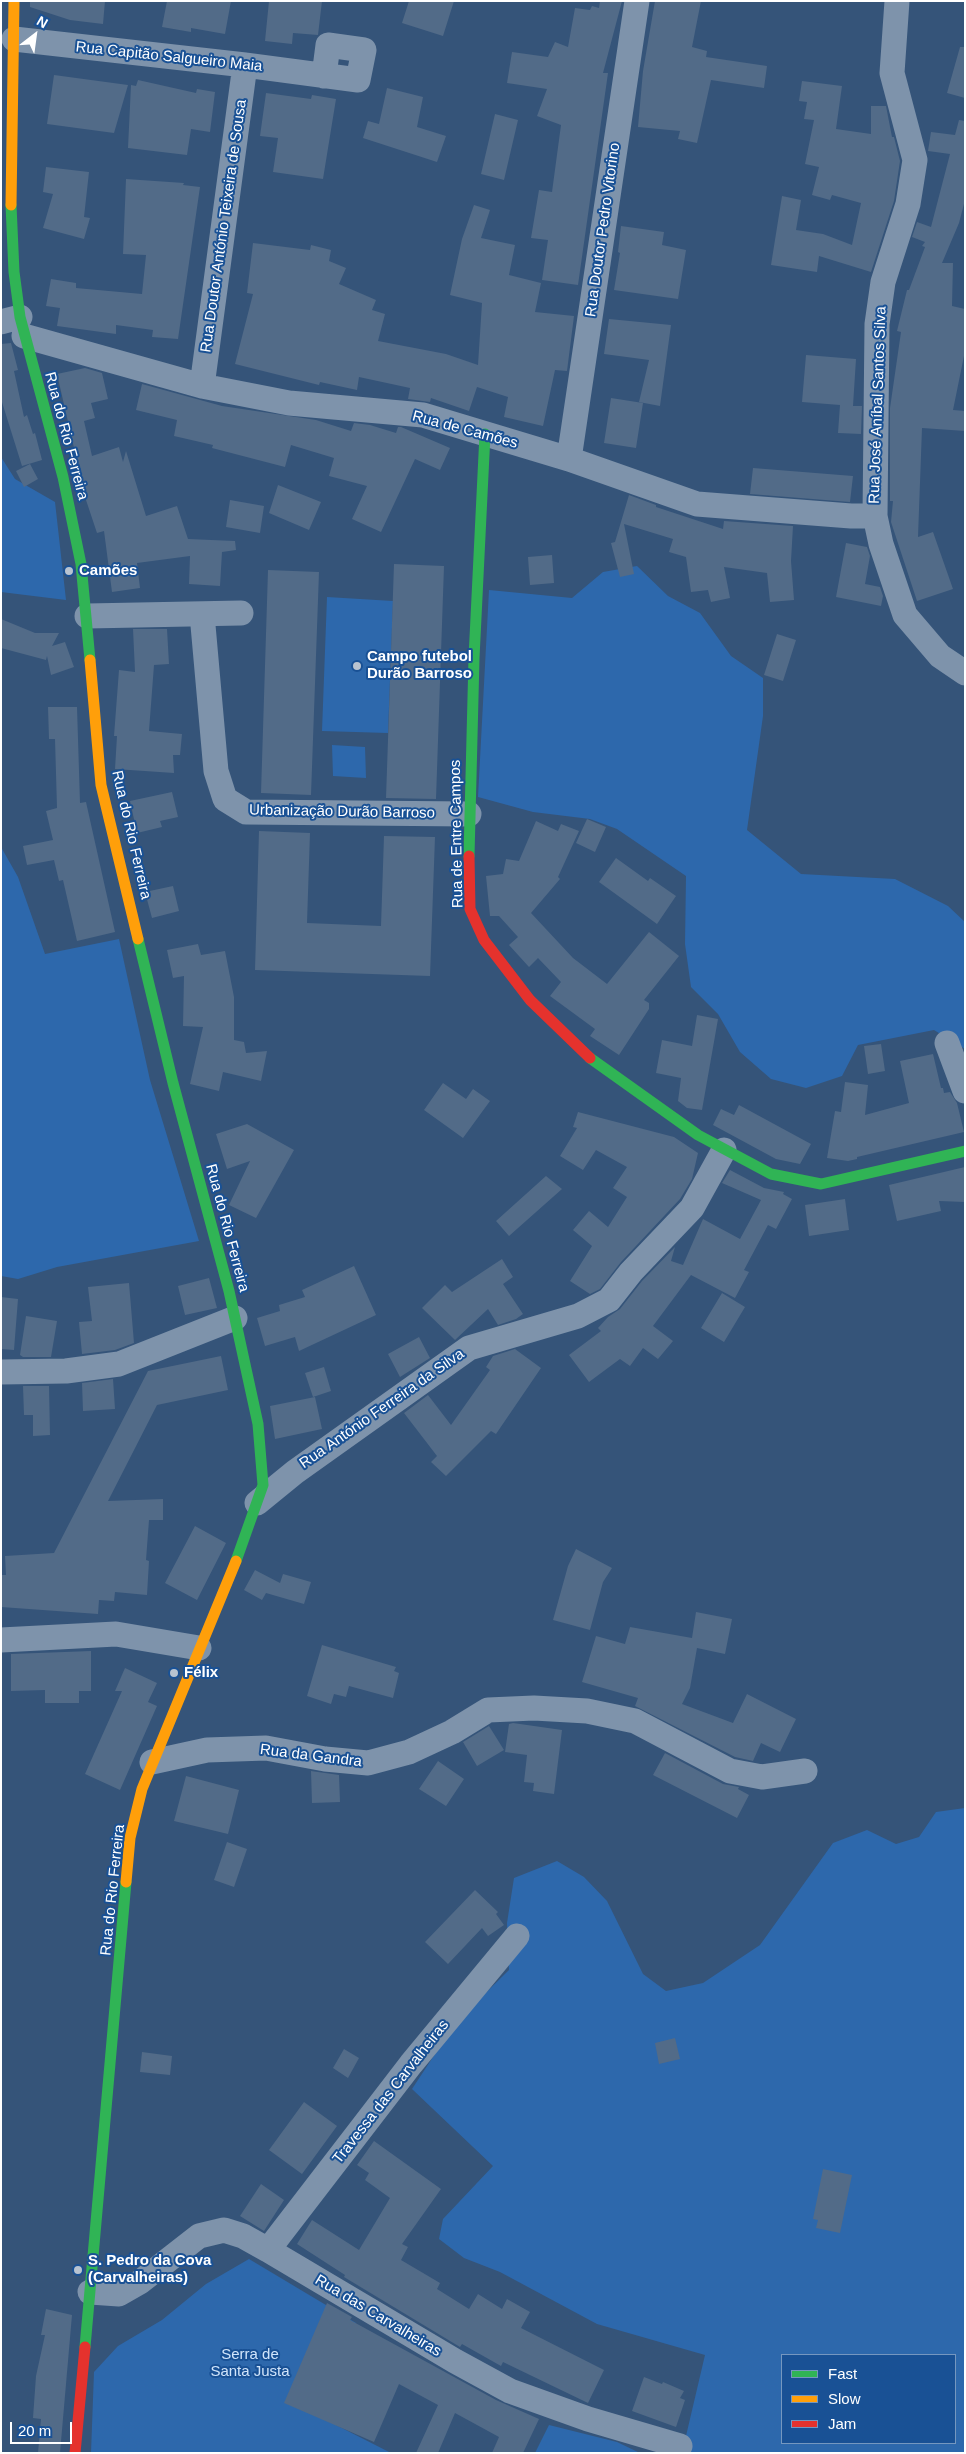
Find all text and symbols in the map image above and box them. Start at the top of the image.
north arrow [10,10,60,60]
text: N [34,13,51,31]
street label: Rua Capitão Salgueiro Maia [75,38,263,76]
street label: Rua Doutor António Teixeira de Sousa [197,98,251,354]
street label: Rua Doutor Pedro Vitorino [582,142,624,318]
street label: Rua José Aníbal Santos Silva [866,306,890,504]
street label: Rua do Rio Ferreira [40,370,92,502]
street label: Rua de Camões [410,407,520,453]
place label: Camões [79,562,137,580]
marker: Camões [63,565,75,577]
place label: Campo futebol Durão Barroso [367,648,472,683]
marker: Campo futebol Durão Barroso [351,660,363,672]
street label: Rua de Entre Campos [447,760,467,908]
street label: Rua do Rio Ferreira [107,769,155,901]
street label: Urbanização Durão Barroso [249,801,435,823]
street label: Rua do Rio Ferreira [201,1162,253,1294]
street label: Rua António Ferreira da Silva [296,1345,468,1473]
place label: Félix [184,1664,218,1682]
marker: Félix [168,1667,180,1679]
street label: Rua da Gandra [259,1741,363,1771]
street label: Rua do Rio Ferreira [97,1824,129,1956]
street label: Travessa das Carvalheiras [329,2016,453,2168]
place label: S. Pedro da Cova (Carvalheiras) [88,2252,211,2287]
marker: S. Pedro da Cova (Carvalheiras) [72,2264,84,2276]
street label: Rua das Carvalheiras [312,2271,444,2361]
park label: Serra de Santa Justa [210,2346,290,2381]
legend [781,2354,956,2444]
text: Fast [828,2365,857,2382]
text: Slow [828,2390,861,2407]
scale bar [12,2412,75,2444]
text: Jam [828,2415,856,2432]
text: 20 m [18,2422,51,2439]

